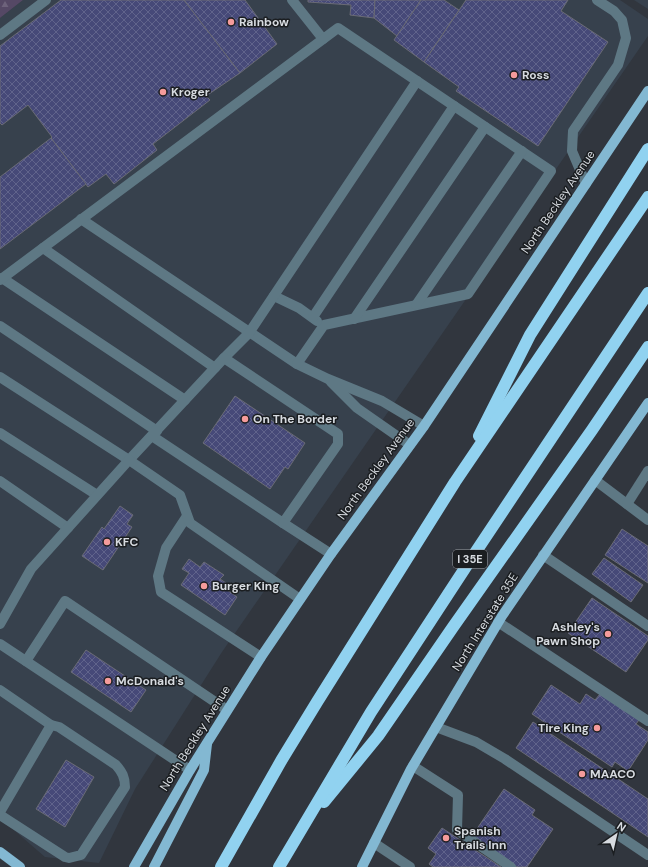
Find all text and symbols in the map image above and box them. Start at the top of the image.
place label: Rainbow [239,14,289,30]
marker: Rainbow [226,17,236,27]
place label: Ross [522,67,549,83]
marker: Ross [509,70,519,80]
place label: Kroger [171,84,210,100]
marker: Kroger [158,87,168,97]
street label: North Beckley Avenue [517,147,599,257]
place label: On The Border [253,411,337,427]
marker: On The Border [240,414,250,424]
street label: North Beckley Avenue [334,415,418,523]
place label: KFC [115,534,139,550]
marker: KFC [102,537,112,547]
road number: I 35E [453,550,487,568]
street label: North Interstate 35E [448,570,522,674]
place label: Burger King [212,578,279,594]
marker: Burger King [199,581,209,591]
place label: Ashley's Pawn Shop [536,619,600,649]
marker: Ashley's Pawn Shop [603,629,613,639]
place label: McDonald's [116,673,184,689]
marker: McDonald's [103,676,113,686]
street label: North Beckley Avenue [156,682,234,794]
place label: Tire King [538,720,589,736]
marker: Tire King [592,723,602,733]
place label: MAACO [590,766,635,782]
marker: MAACO [577,769,587,779]
north arrow [596,815,636,855]
text: N [614,819,629,835]
place label: Spanish Trails Inn [454,823,506,853]
marker: Spanish Trails Inn [441,833,451,843]

